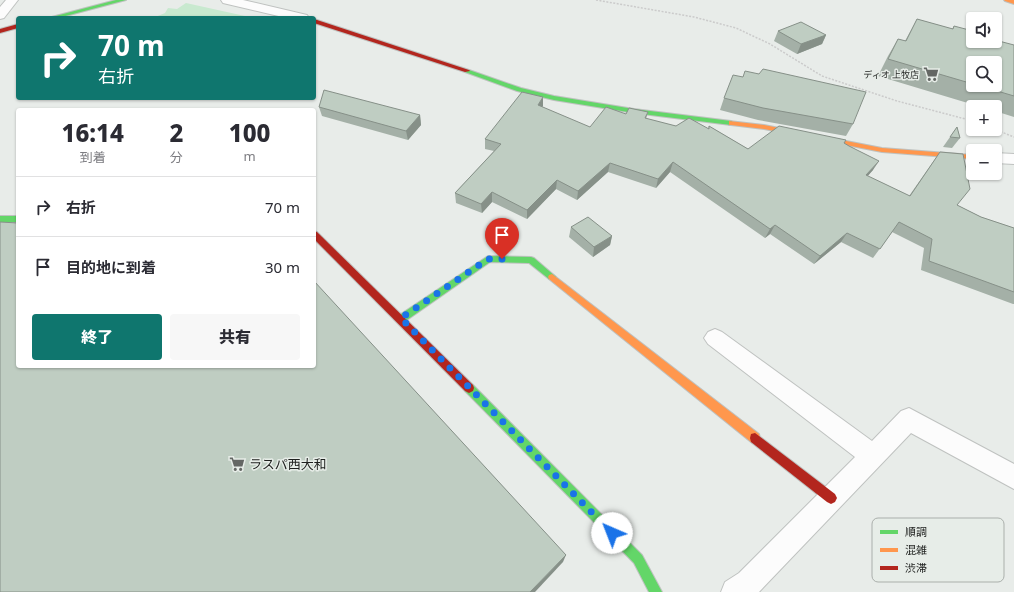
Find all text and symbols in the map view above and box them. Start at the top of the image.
map controls [966,12,1002,180]
button: sound [966,12,1002,48]
text: 70 m [98,26,165,64]
icon: right [32,32,84,84]
button: search [966,56,1002,92]
text: 右折 [98,64,134,88]
supermarket icon: ディオ 上牧店 [922,65,940,83]
place label: ディオ 上牧店 [863,68,919,81]
button: + [966,100,1002,136]
text: 16:14 [62,116,124,149]
text: 2 [169,116,183,149]
text: 100 [229,116,270,149]
button: − [966,144,1002,180]
text: m [244,147,256,165]
text: 到着 [80,148,106,166]
text: 分 [170,148,183,166]
icon: right [32,196,54,218]
text: 右折 [66,197,96,217]
text: 70 m [265,197,300,217]
pin [485,218,519,259]
icon: arrive [491,224,513,246]
icon: arrive [32,256,54,278]
text: 目的地に到着 [66,257,156,277]
text: 30 m [265,257,300,277]
button: 終了 [32,314,162,360]
button: 共有 [170,314,300,360]
supermarket icon: ラスパ西大和 [228,455,246,473]
place label: ラスパ西大和 [249,455,327,473]
position arrow [591,512,633,554]
legend [872,518,1004,582]
text: 順調 [905,524,927,539]
text: 混雑 [905,542,927,557]
text: 渋滞 [905,560,927,575]

